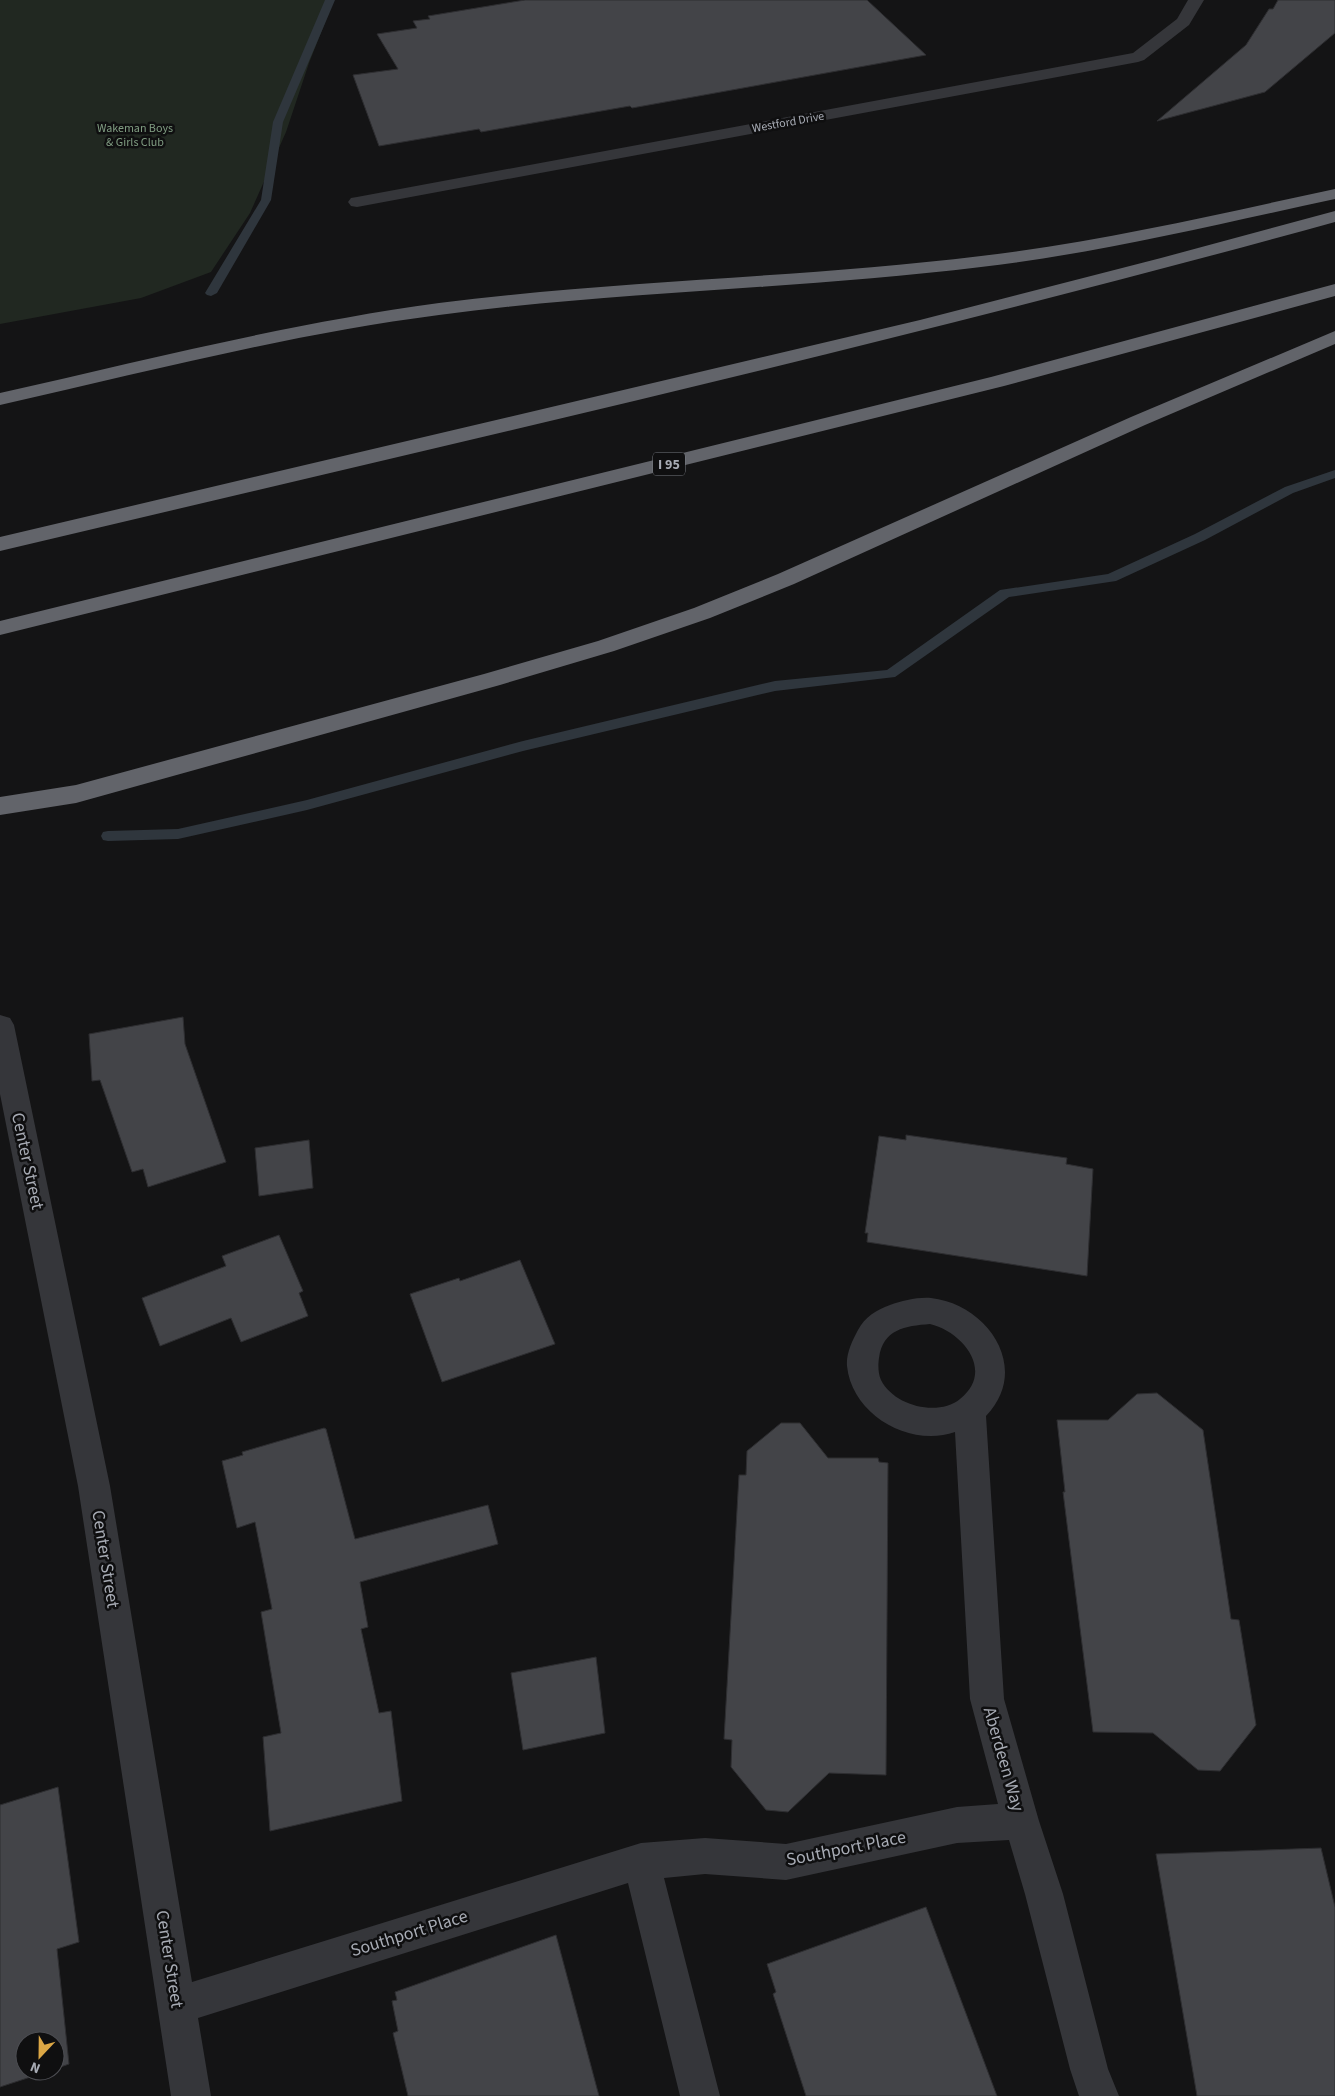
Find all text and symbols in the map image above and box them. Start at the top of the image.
street label: Westford Drive [751,108,826,137]
park label: Wakeman Boys & Girls Club [97,120,173,151]
road number: I 95 [653,452,685,476]
street label: Center Street [5,1110,50,1212]
street label: Center Street [85,1508,126,1610]
street label: Aberdeen Way [977,1704,1030,1815]
street label: Southport Place [784,1825,908,1872]
street label: Southport Place [347,1904,471,1963]
street label: Center Street [149,1908,190,2010]
north arrow [15,2031,65,2081]
text: N [27,2056,44,2078]

